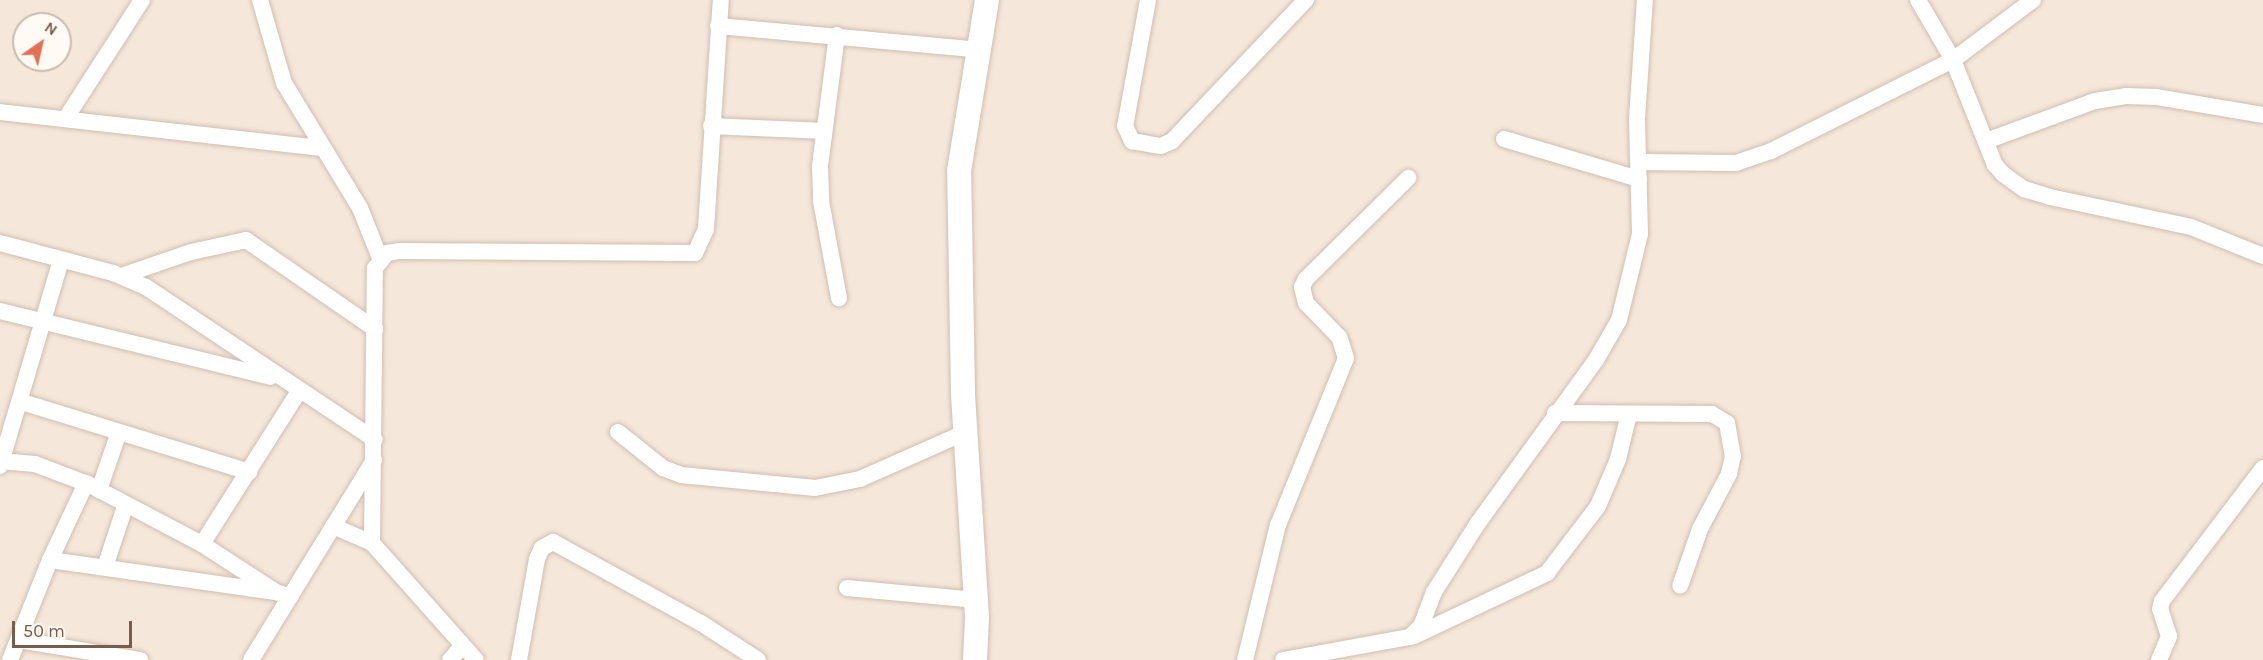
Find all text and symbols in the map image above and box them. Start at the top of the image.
north arrow [12,12,72,72]
text: N [41,17,61,39]
scale bar [15,609,135,647]
text: 50 m [23,620,65,642]

